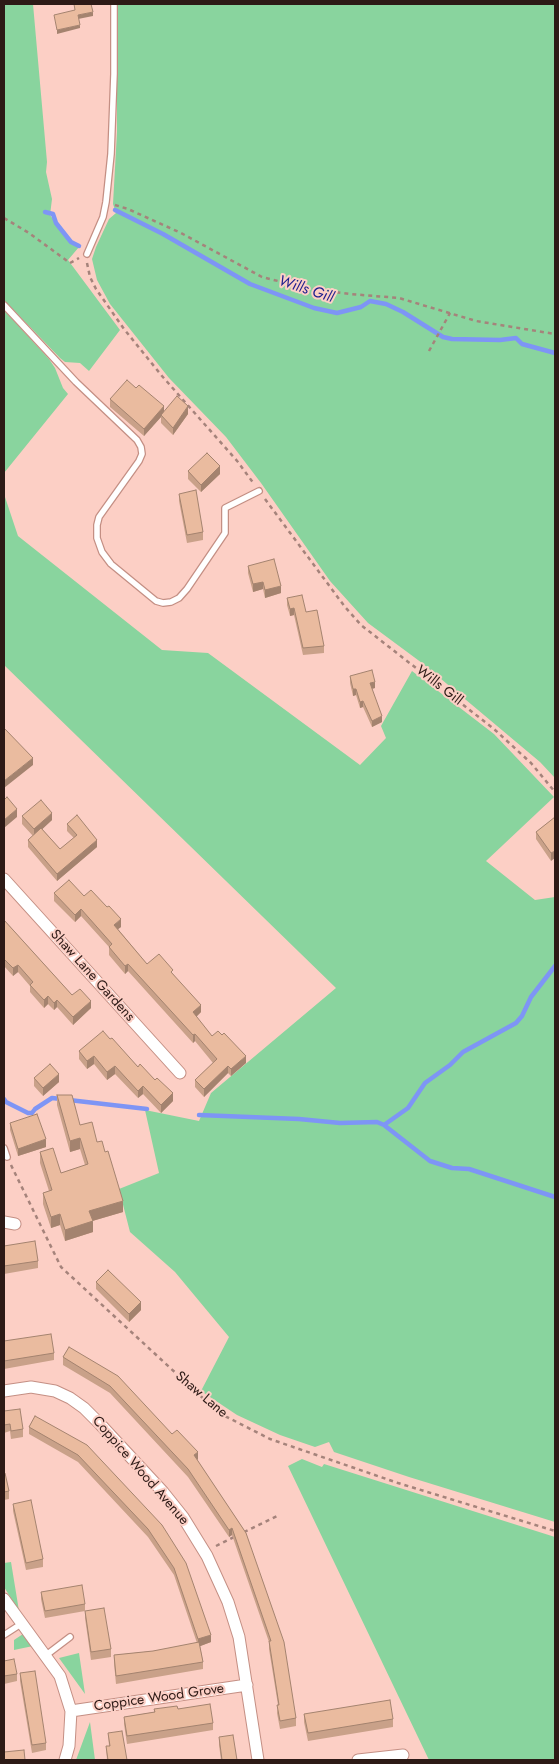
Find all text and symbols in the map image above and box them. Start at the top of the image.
water label: Wills Gill [276,273,336,307]
street label: Wills Gill [412,663,466,709]
street label: Shaw Lane Gardens [46,927,138,1025]
street label: Shaw Lane [171,1368,231,1422]
street label: Coppice Wood Avenue [88,1413,192,1529]
street label: Coppice Wood Grove [93,1681,225,1715]

